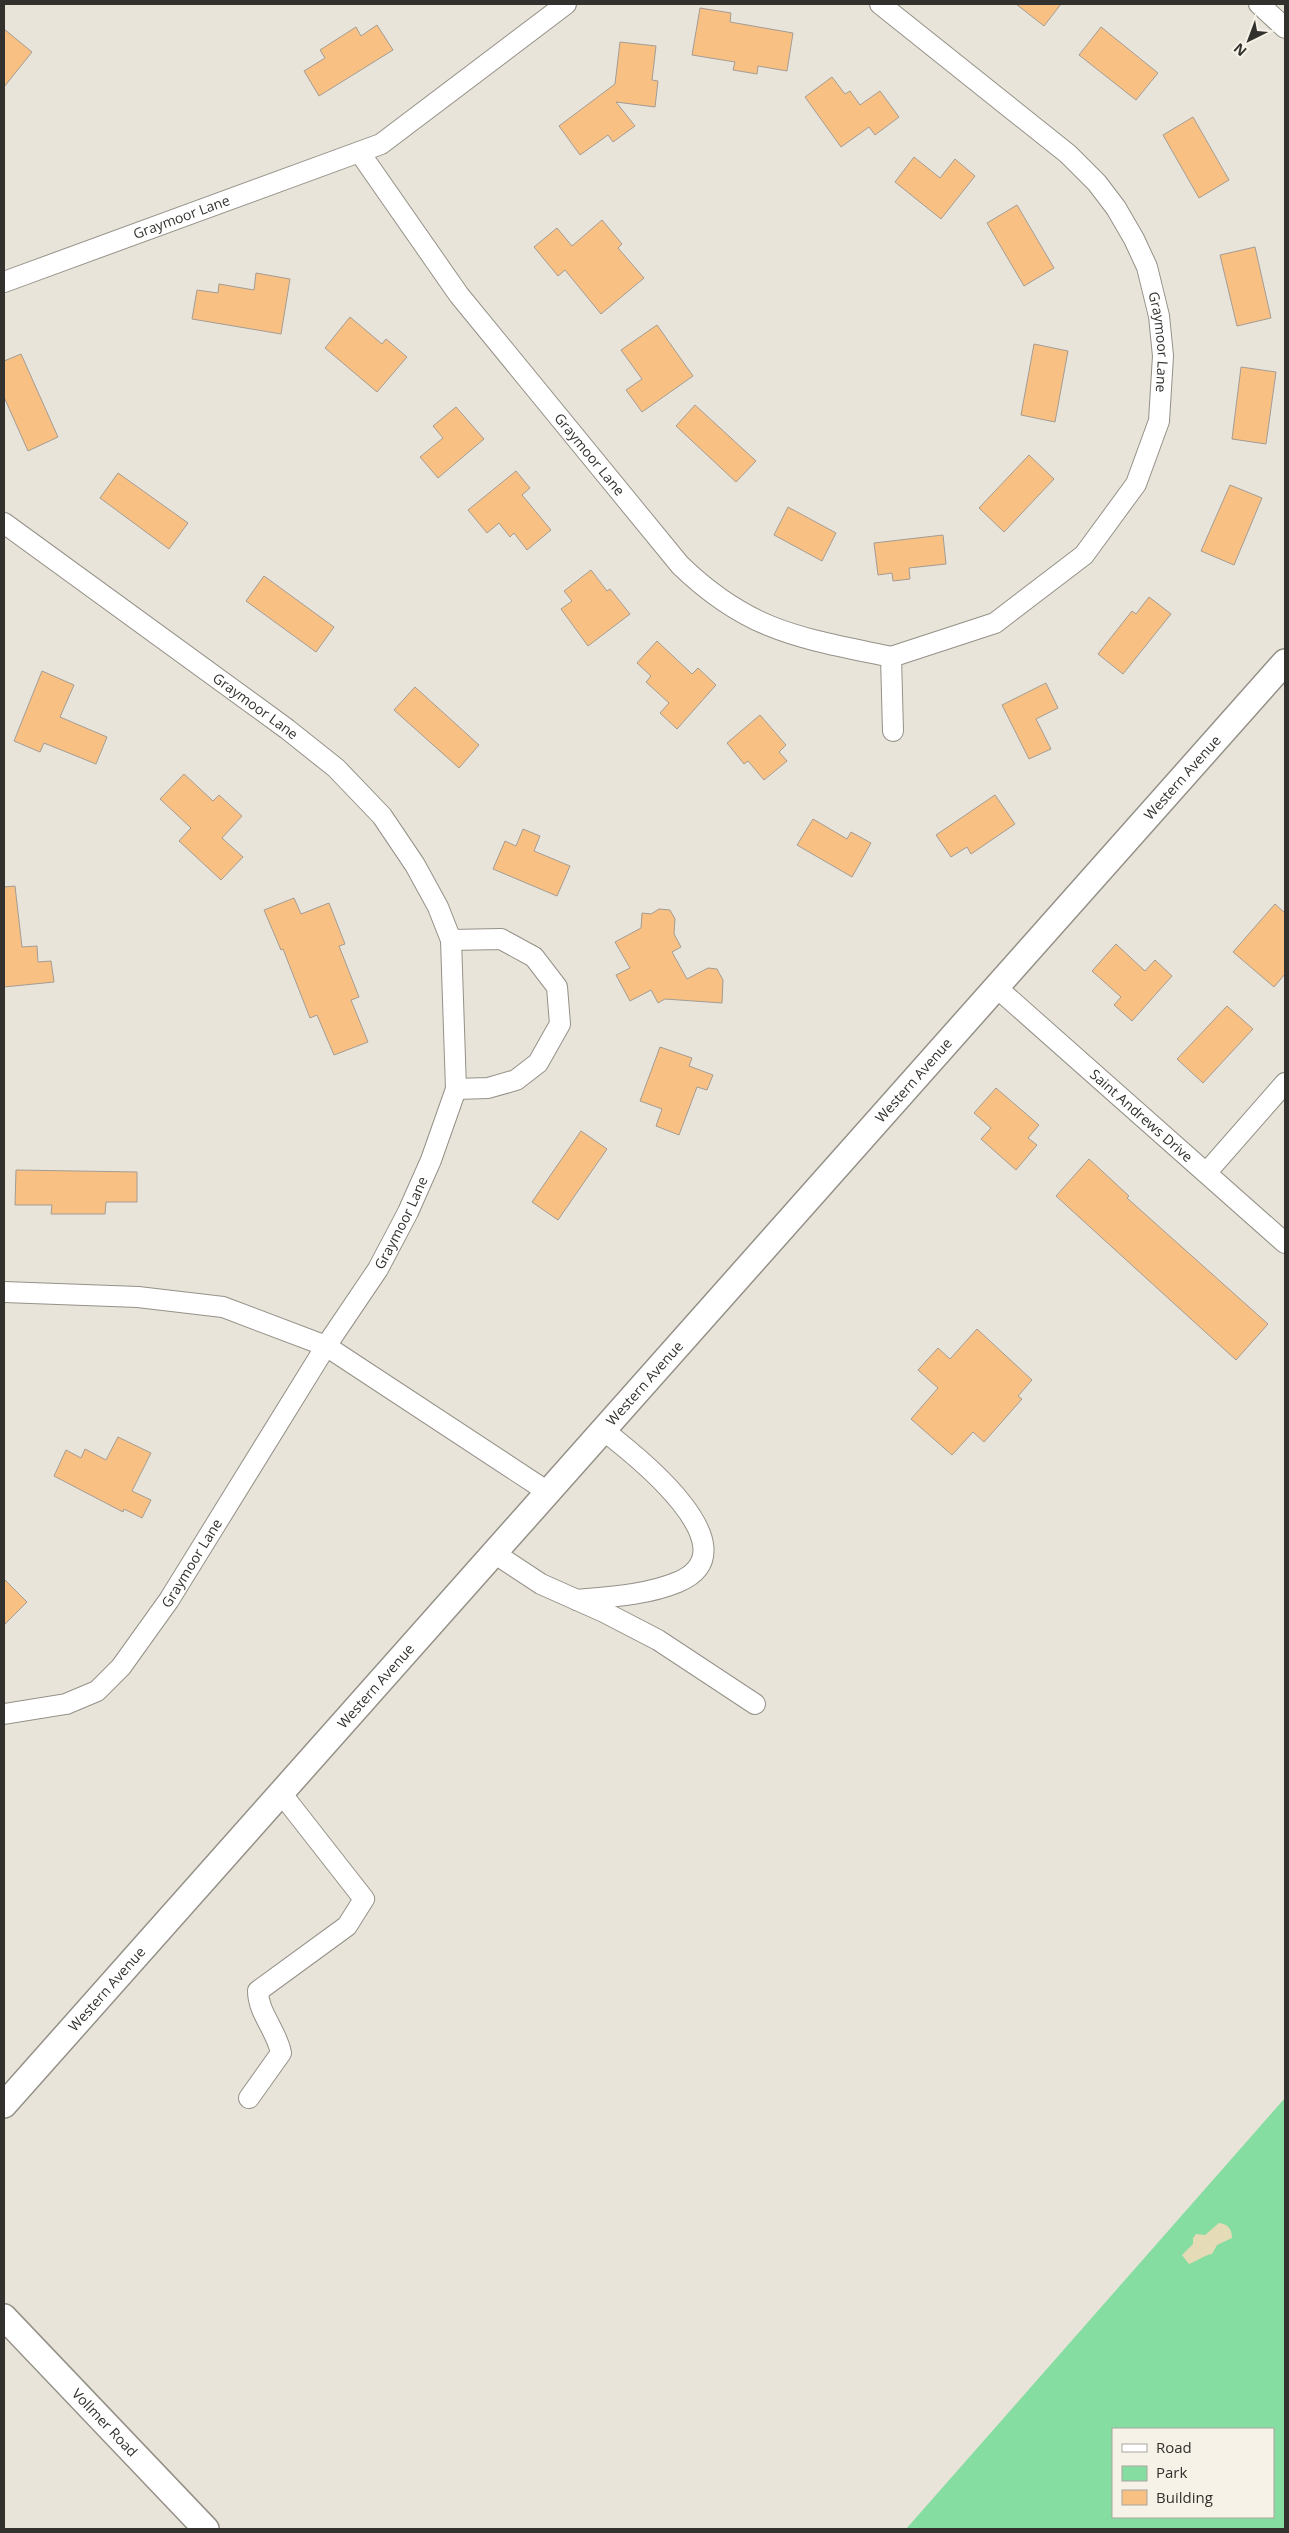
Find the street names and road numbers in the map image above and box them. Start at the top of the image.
street label: Graymoor Lane [130,190,232,243]
street label: Graymoor Lane [1144,290,1173,393]
street label: Graymoor Lane [550,409,629,499]
street label: Graymoor Lane [209,668,302,743]
street label: Western Avenue [1139,731,1225,824]
street label: Western Avenue [870,1034,956,1126]
street label: Saint Andrews Drive [1086,1065,1197,1166]
street label: Graymoor Lane [370,1173,432,1272]
street label: Western Avenue [602,1337,687,1429]
street label: Graymoor Lane [156,1515,226,1611]
street label: Western Avenue [333,1639,418,1732]
street label: Western Avenue [64,1942,149,2035]
street label: Vollmer Road [68,2384,142,2461]

